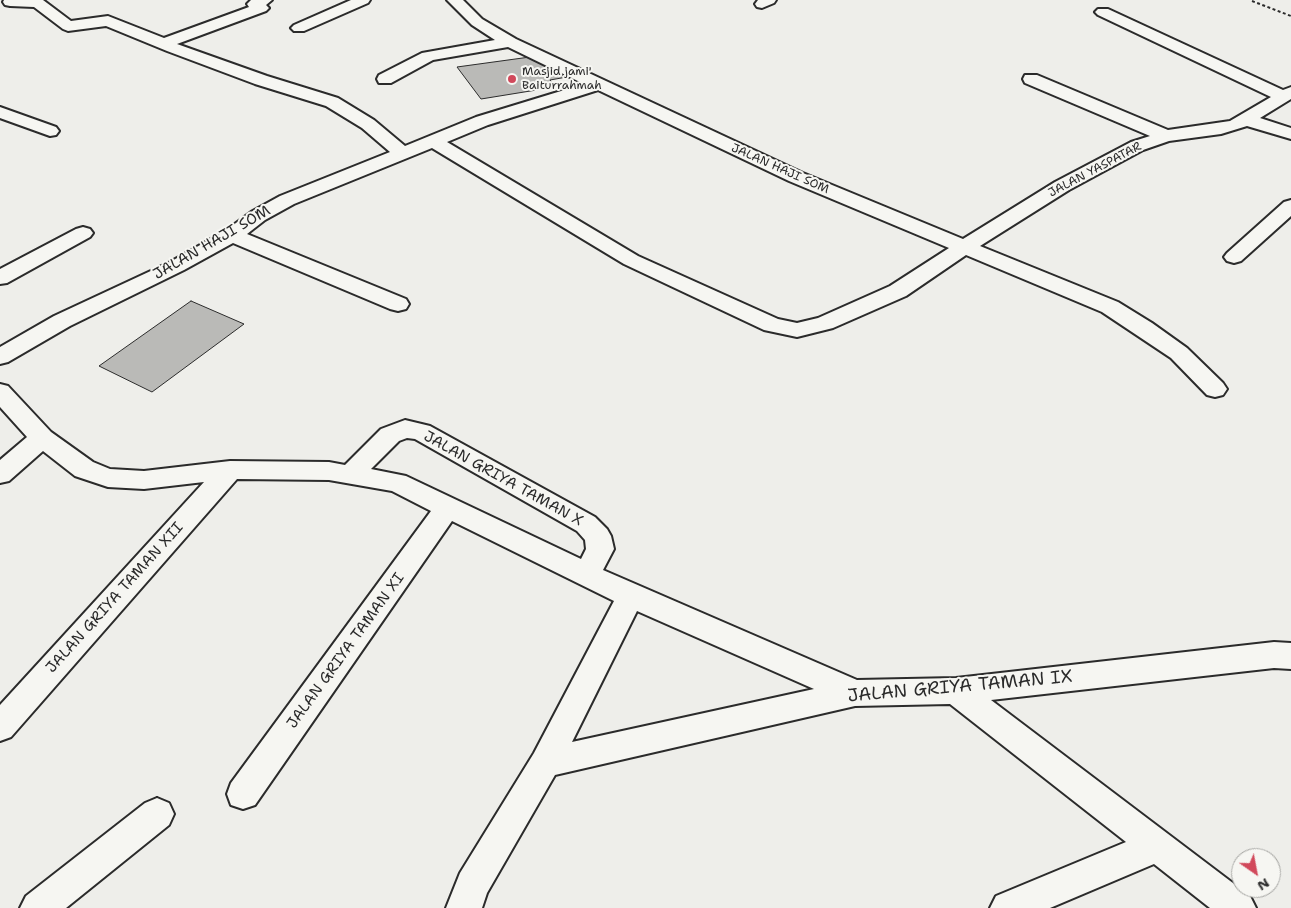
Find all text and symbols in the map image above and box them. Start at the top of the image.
place label: Masjid jami' Baiturrahmah [522,65,602,93]
marker: Masjid jami' Baiturrahmah [506,73,518,85]
street label: JALAN YASPATAR [1046,139,1144,201]
street label: JALAN HAJI SOM [729,141,831,197]
street label: JALAN HAJI SOM [150,202,274,284]
street label: JALAN GRIYA TAMAN X [420,428,586,530]
street label: JALAN GRIYA TAMAN XII [43,519,187,677]
street label: JALAN GRIYA TAMAN XI [283,570,409,732]
street label: JALAN GRIYA TAMAN IX [847,666,1073,708]
north arrow [1231,848,1281,898]
text: N [1254,874,1273,895]

